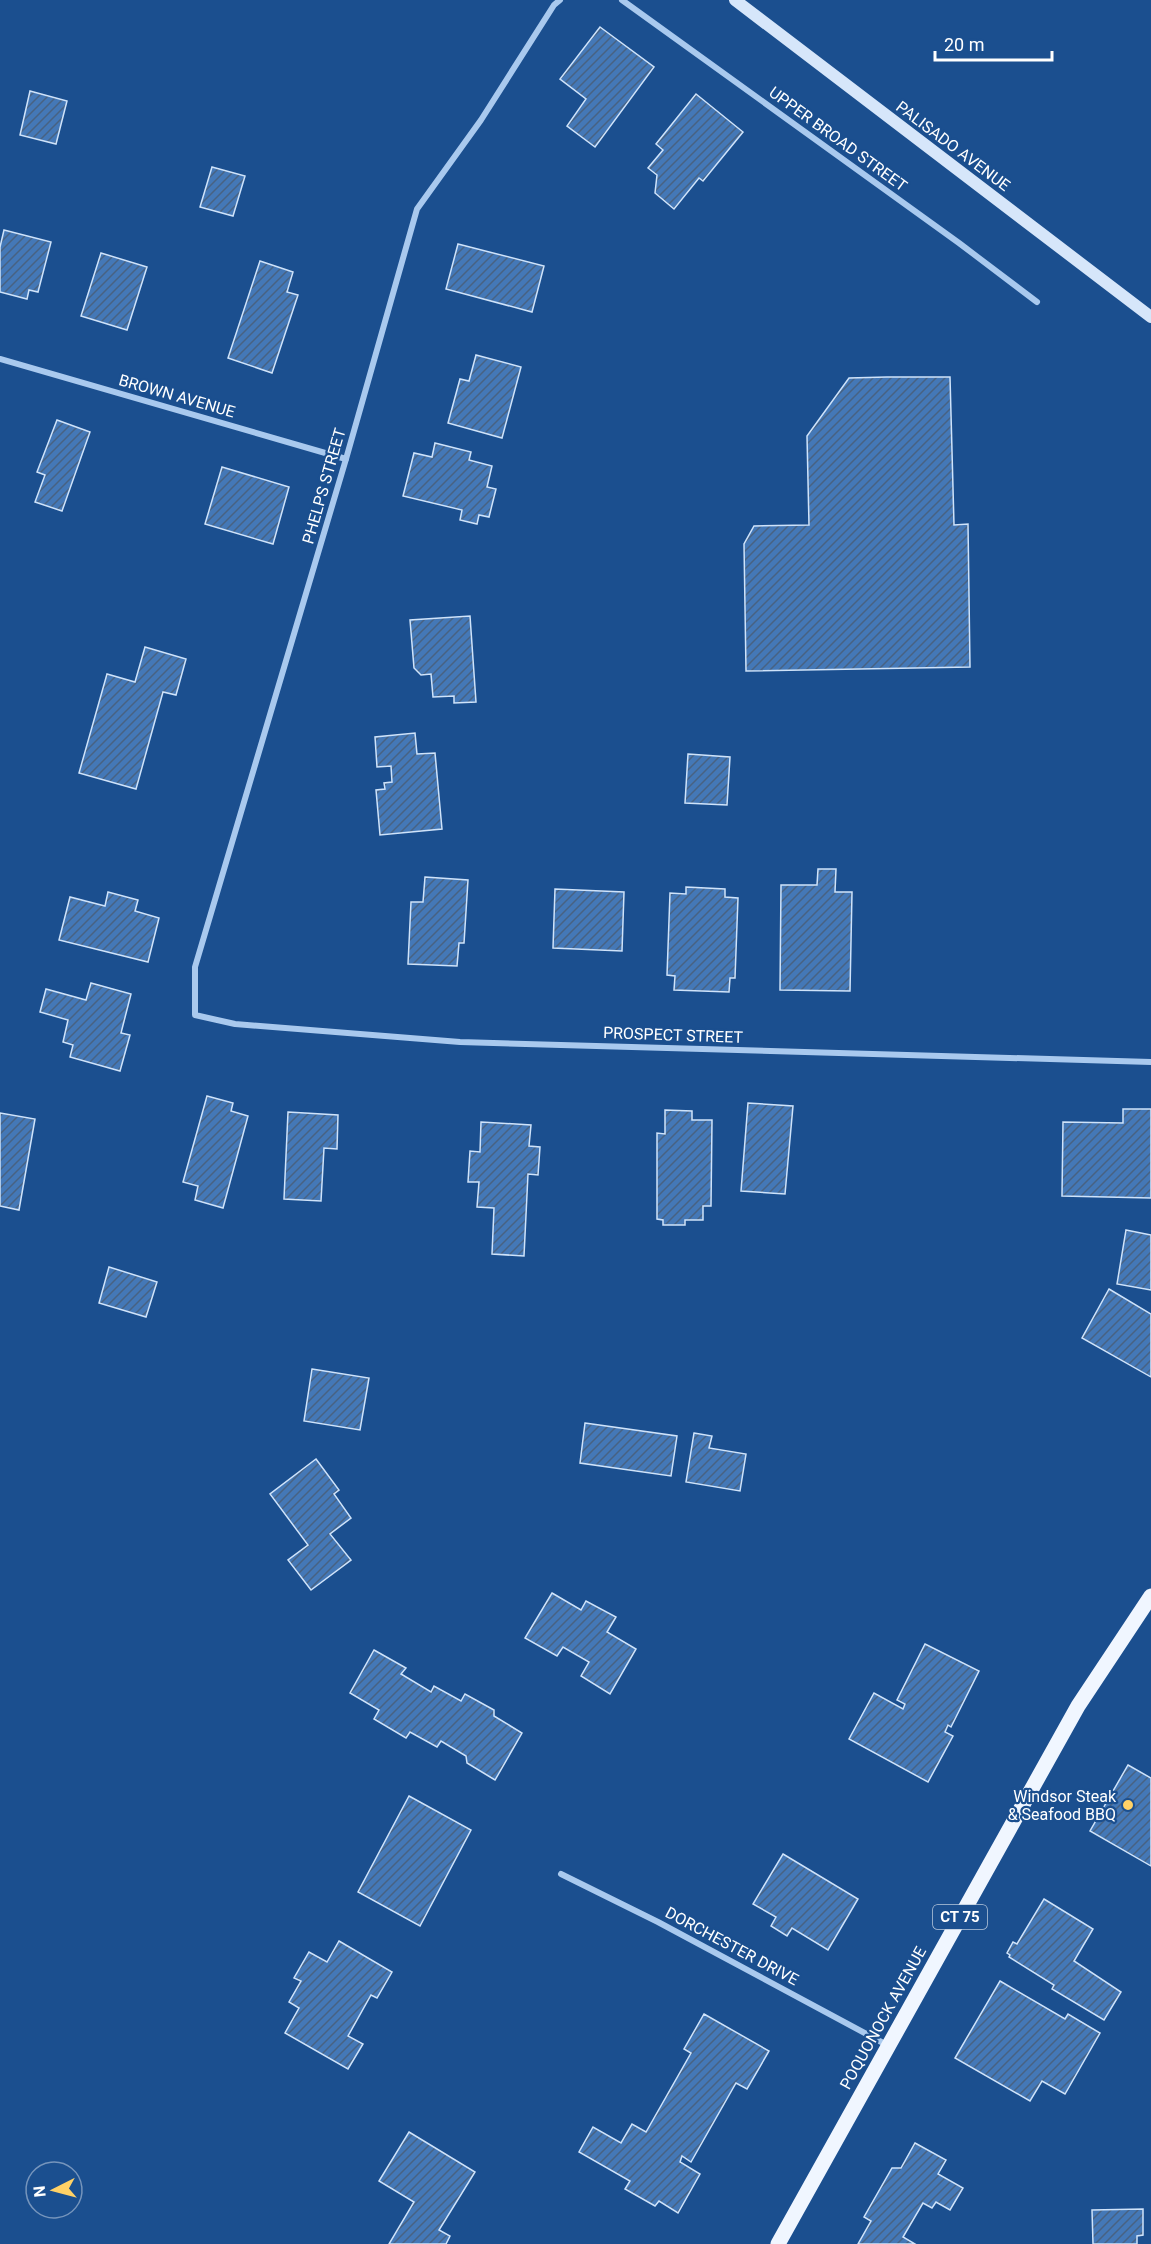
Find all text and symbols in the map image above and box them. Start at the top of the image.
scale bar [935,24,1052,62]
text: 20 m [944,34,984,55]
street label: UPPER BROAD STREET [765,83,911,196]
street label: PALISADO AVENUE [892,97,1014,195]
street label: BROWN AVENUE [117,370,237,422]
street label: PHELPS STREET [298,425,350,546]
street label: PROSPECT STREET [603,1023,744,1047]
place label: Windsor Steak & Seafood BBQ [1008,1787,1117,1824]
marker: Windsor Steak & Seafood BBQ [1121,1798,1135,1812]
street label: DORCHESTER DRIVE [662,1903,802,1989]
road number: CT 75 [933,1905,987,1929]
street label: POQUONOCK AVENUE [836,1943,930,2093]
north arrow [24,2160,84,2220]
text: N [30,2185,50,2198]

